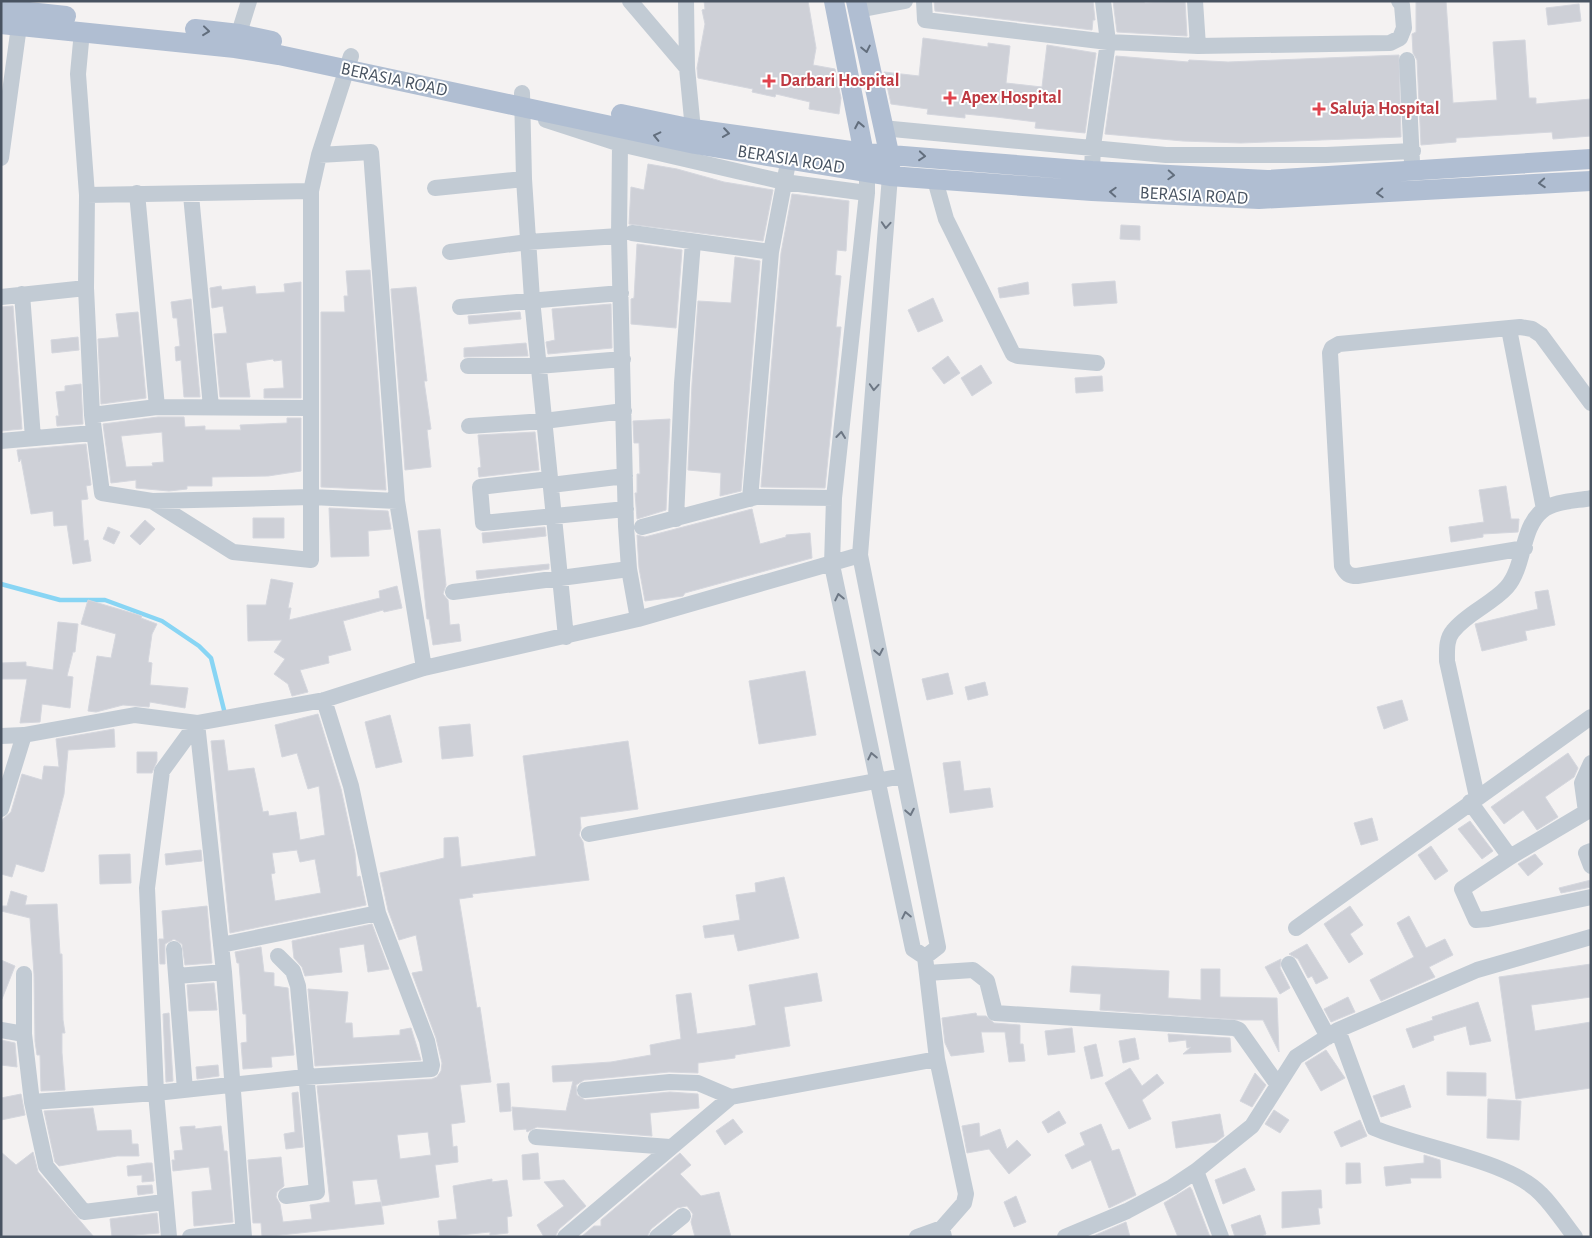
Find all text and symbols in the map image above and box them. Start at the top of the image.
one-way arrow [203,25,211,36]
one-way arrow [860,45,871,53]
street label: BERASIA ROAD [339,60,449,100]
place label: Darbari Hospital [780,72,899,90]
marker: Darbari Hospital [762,74,776,88]
place label: Apex Hospital [961,89,1062,107]
marker: Apex Hospital [943,91,957,105]
place label: Saluja Hospital [1330,100,1439,118]
marker: Saluja Hospital [1312,102,1326,116]
one-way arrow [854,121,865,130]
one-way arrow [722,128,730,138]
one-way arrow [652,131,661,142]
street label: BERASIA ROAD [736,143,846,177]
one-way arrow [918,151,926,162]
one-way arrow [1168,169,1176,180]
one-way arrow [1538,178,1546,189]
street label: BERASIA ROAD [1139,184,1249,208]
one-way arrow [1108,187,1116,198]
one-way arrow [1376,188,1384,198]
one-way arrow [881,221,892,229]
one-way arrow [868,383,879,391]
one-way arrow [835,431,846,439]
one-way arrow [834,592,844,601]
one-way arrow [874,648,884,657]
one-way arrow [867,751,878,760]
one-way arrow [905,807,915,816]
one-way arrow [901,910,912,919]

